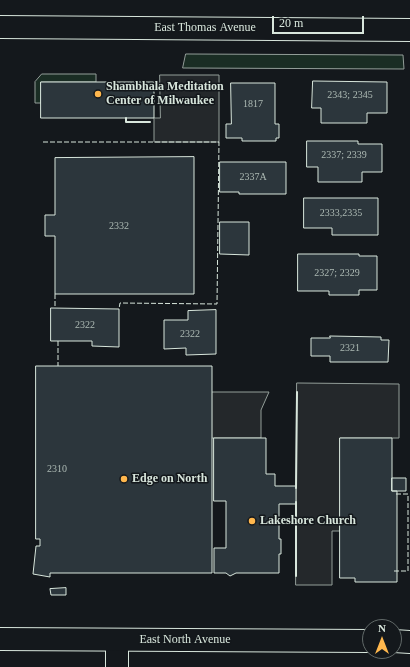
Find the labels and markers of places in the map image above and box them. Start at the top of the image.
place label: Shambhala Meditation Center of Milwaukee [106,80,224,108]
marker: Shambhala Meditation Center of Milwaukee [93,89,103,99]
place label: Edge on North [132,472,207,486]
marker: Edge on North [119,474,129,484]
place label: Lakeshore Church [260,514,356,528]
marker: Lakeshore Church [247,516,257,526]

